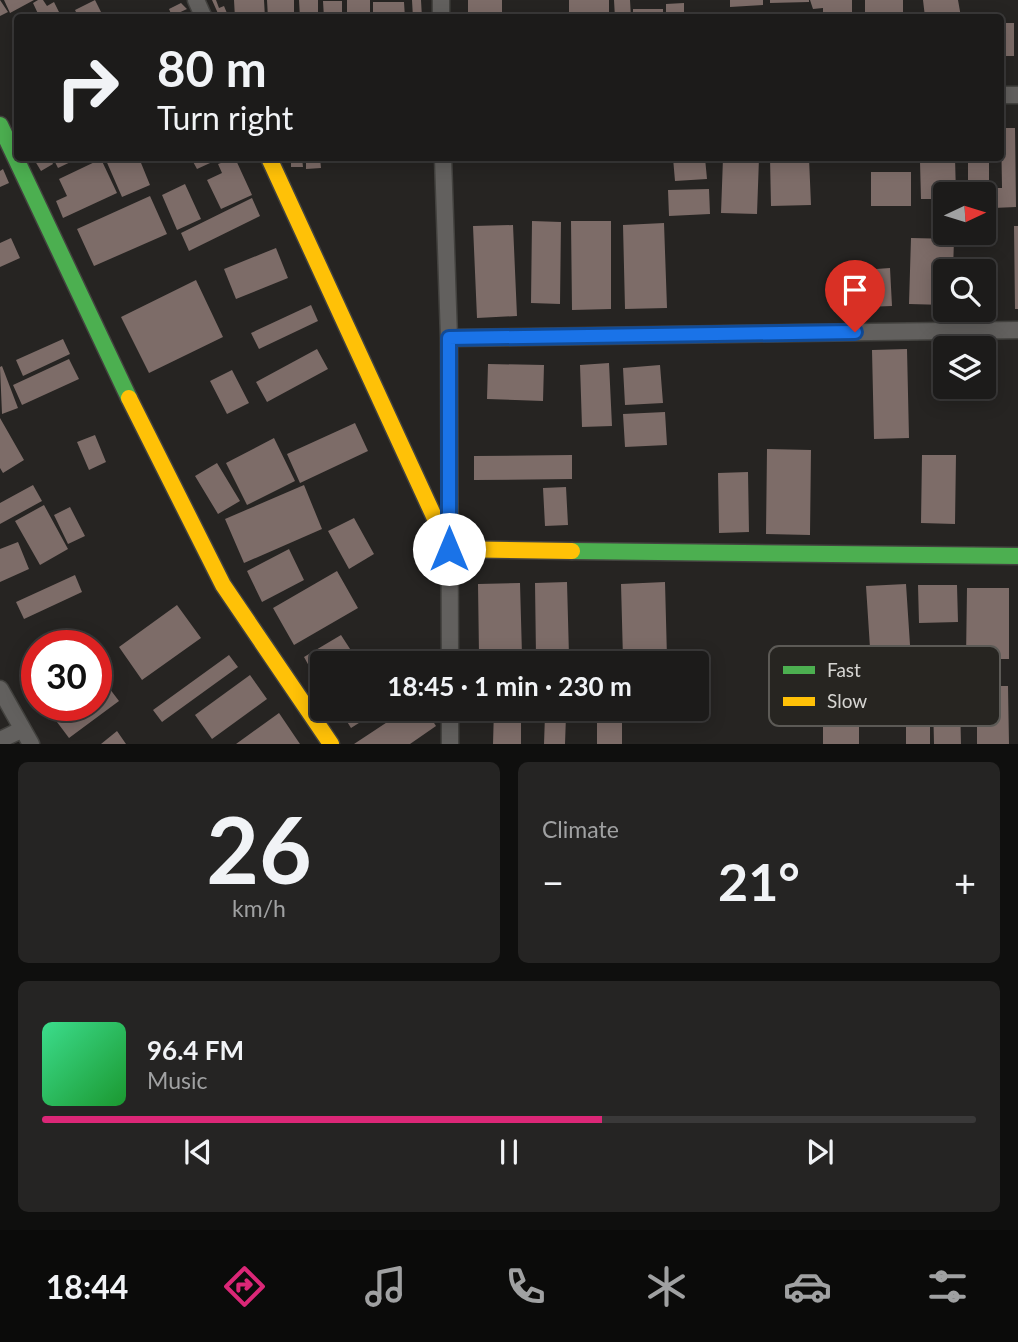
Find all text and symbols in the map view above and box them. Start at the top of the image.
text: 80 m [157,39,267,97]
icon: right [42,42,133,133]
text: Turn right [157,98,293,137]
north arrow [933,182,996,245]
map controls [933,182,996,399]
button: search [933,259,996,322]
pin [825,260,885,332]
icon: arrive [836,271,874,309]
button: layers [933,336,996,399]
position arrow [412,512,486,586]
speed limit sign: 30 [21,630,112,721]
legend [769,646,1000,726]
text: Fast [827,658,861,681]
text: 18:45 · 1 min · 230 m [387,670,632,702]
text: Slow [827,689,867,712]
text: 26 [206,794,312,903]
text: Climate [542,815,619,843]
text: 21° [718,850,800,912]
text: − [542,859,564,905]
text: + [954,859,976,905]
text: km/h [232,894,286,922]
text: 96.4 FM [147,1034,244,1066]
text: Music [147,1066,207,1094]
icon: previous [179,1133,217,1171]
icon: pause [490,1133,528,1171]
icon: next [801,1133,839,1171]
icon: directions [220,1262,269,1311]
icon: music [361,1262,410,1311]
icon: phone [501,1262,550,1311]
icon: climate [642,1262,691,1311]
icon: car [783,1262,832,1311]
icon: filters [923,1262,972,1311]
text: 18:44 [46,1267,128,1306]

